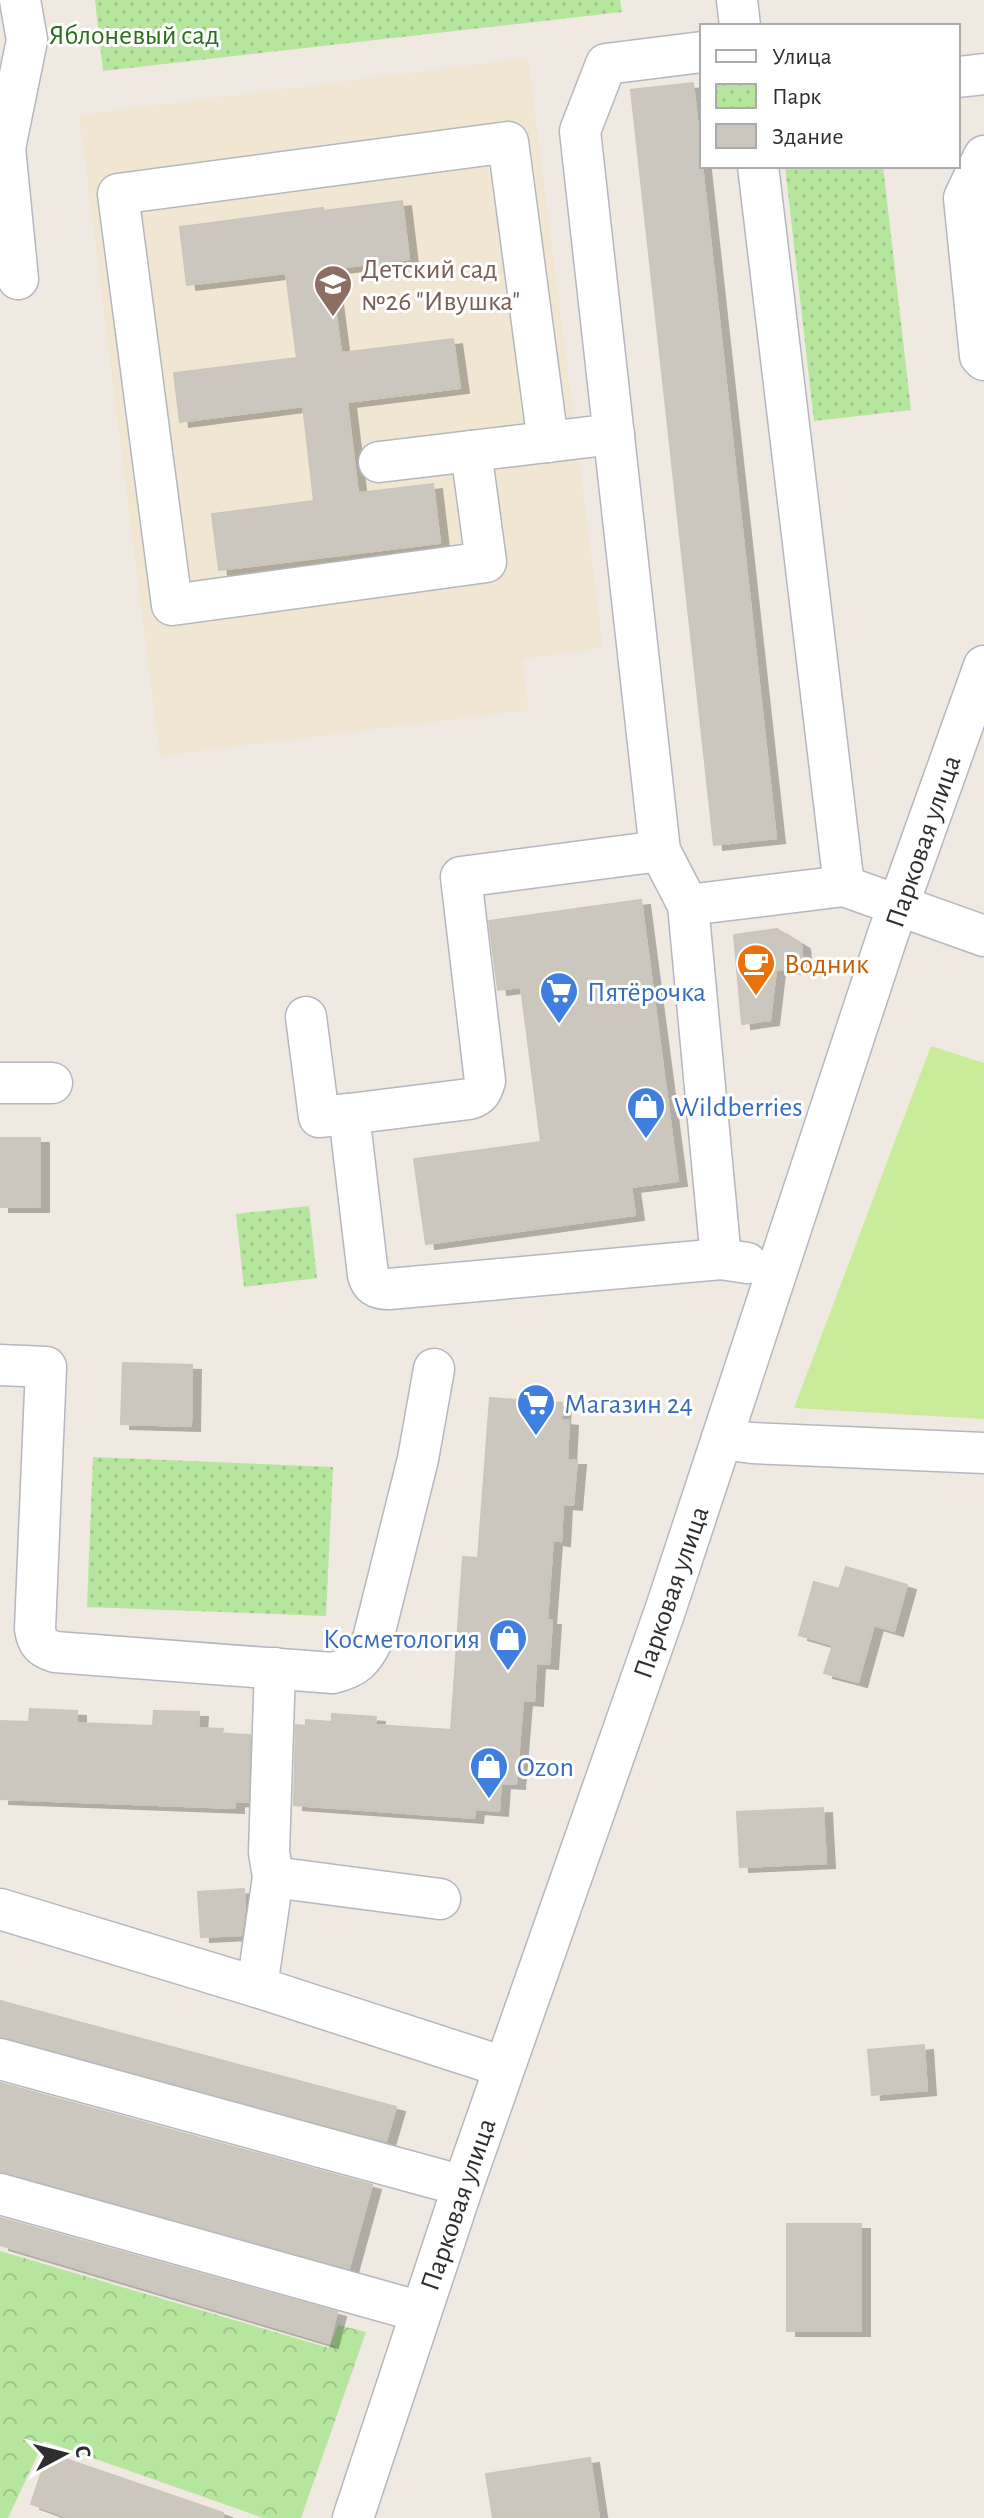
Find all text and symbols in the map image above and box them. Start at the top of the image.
park label: Яблоневый сад [49,22,219,50]
legend [700,24,960,168]
text: Улица [772,45,832,69]
text: Парк [772,85,821,109]
text: Здание [772,125,843,149]
place label: Детский сад №26 "Ивушка" [361,256,520,316]
school or university icon: Детский сад №26 "Ивушка" [312,263,354,318]
street label: Парковая улица [881,752,967,931]
cafe icon: Водник [735,942,777,997]
place label: Водник [784,951,869,979]
supermarket icon: Пятёрочка [538,970,580,1025]
place label: Пятёрочка [587,979,706,1007]
shop icon: Wildberries [625,1085,667,1140]
place label: Wildberries [674,1094,803,1122]
supermarket icon: Магазин 24 [515,1382,557,1437]
place label: Магазин 24 [564,1391,693,1419]
street label: Парковая улица [629,1503,715,1682]
shop icon: Косметология [487,1617,529,1672]
place label: Косметология [323,1626,480,1654]
shop icon: Ozon [468,1745,510,1800]
place label: Ozon [517,1754,574,1782]
street label: Парковая улица [416,2115,502,2294]
north arrow [24,2414,104,2494]
text: С [71,2444,95,2459]

